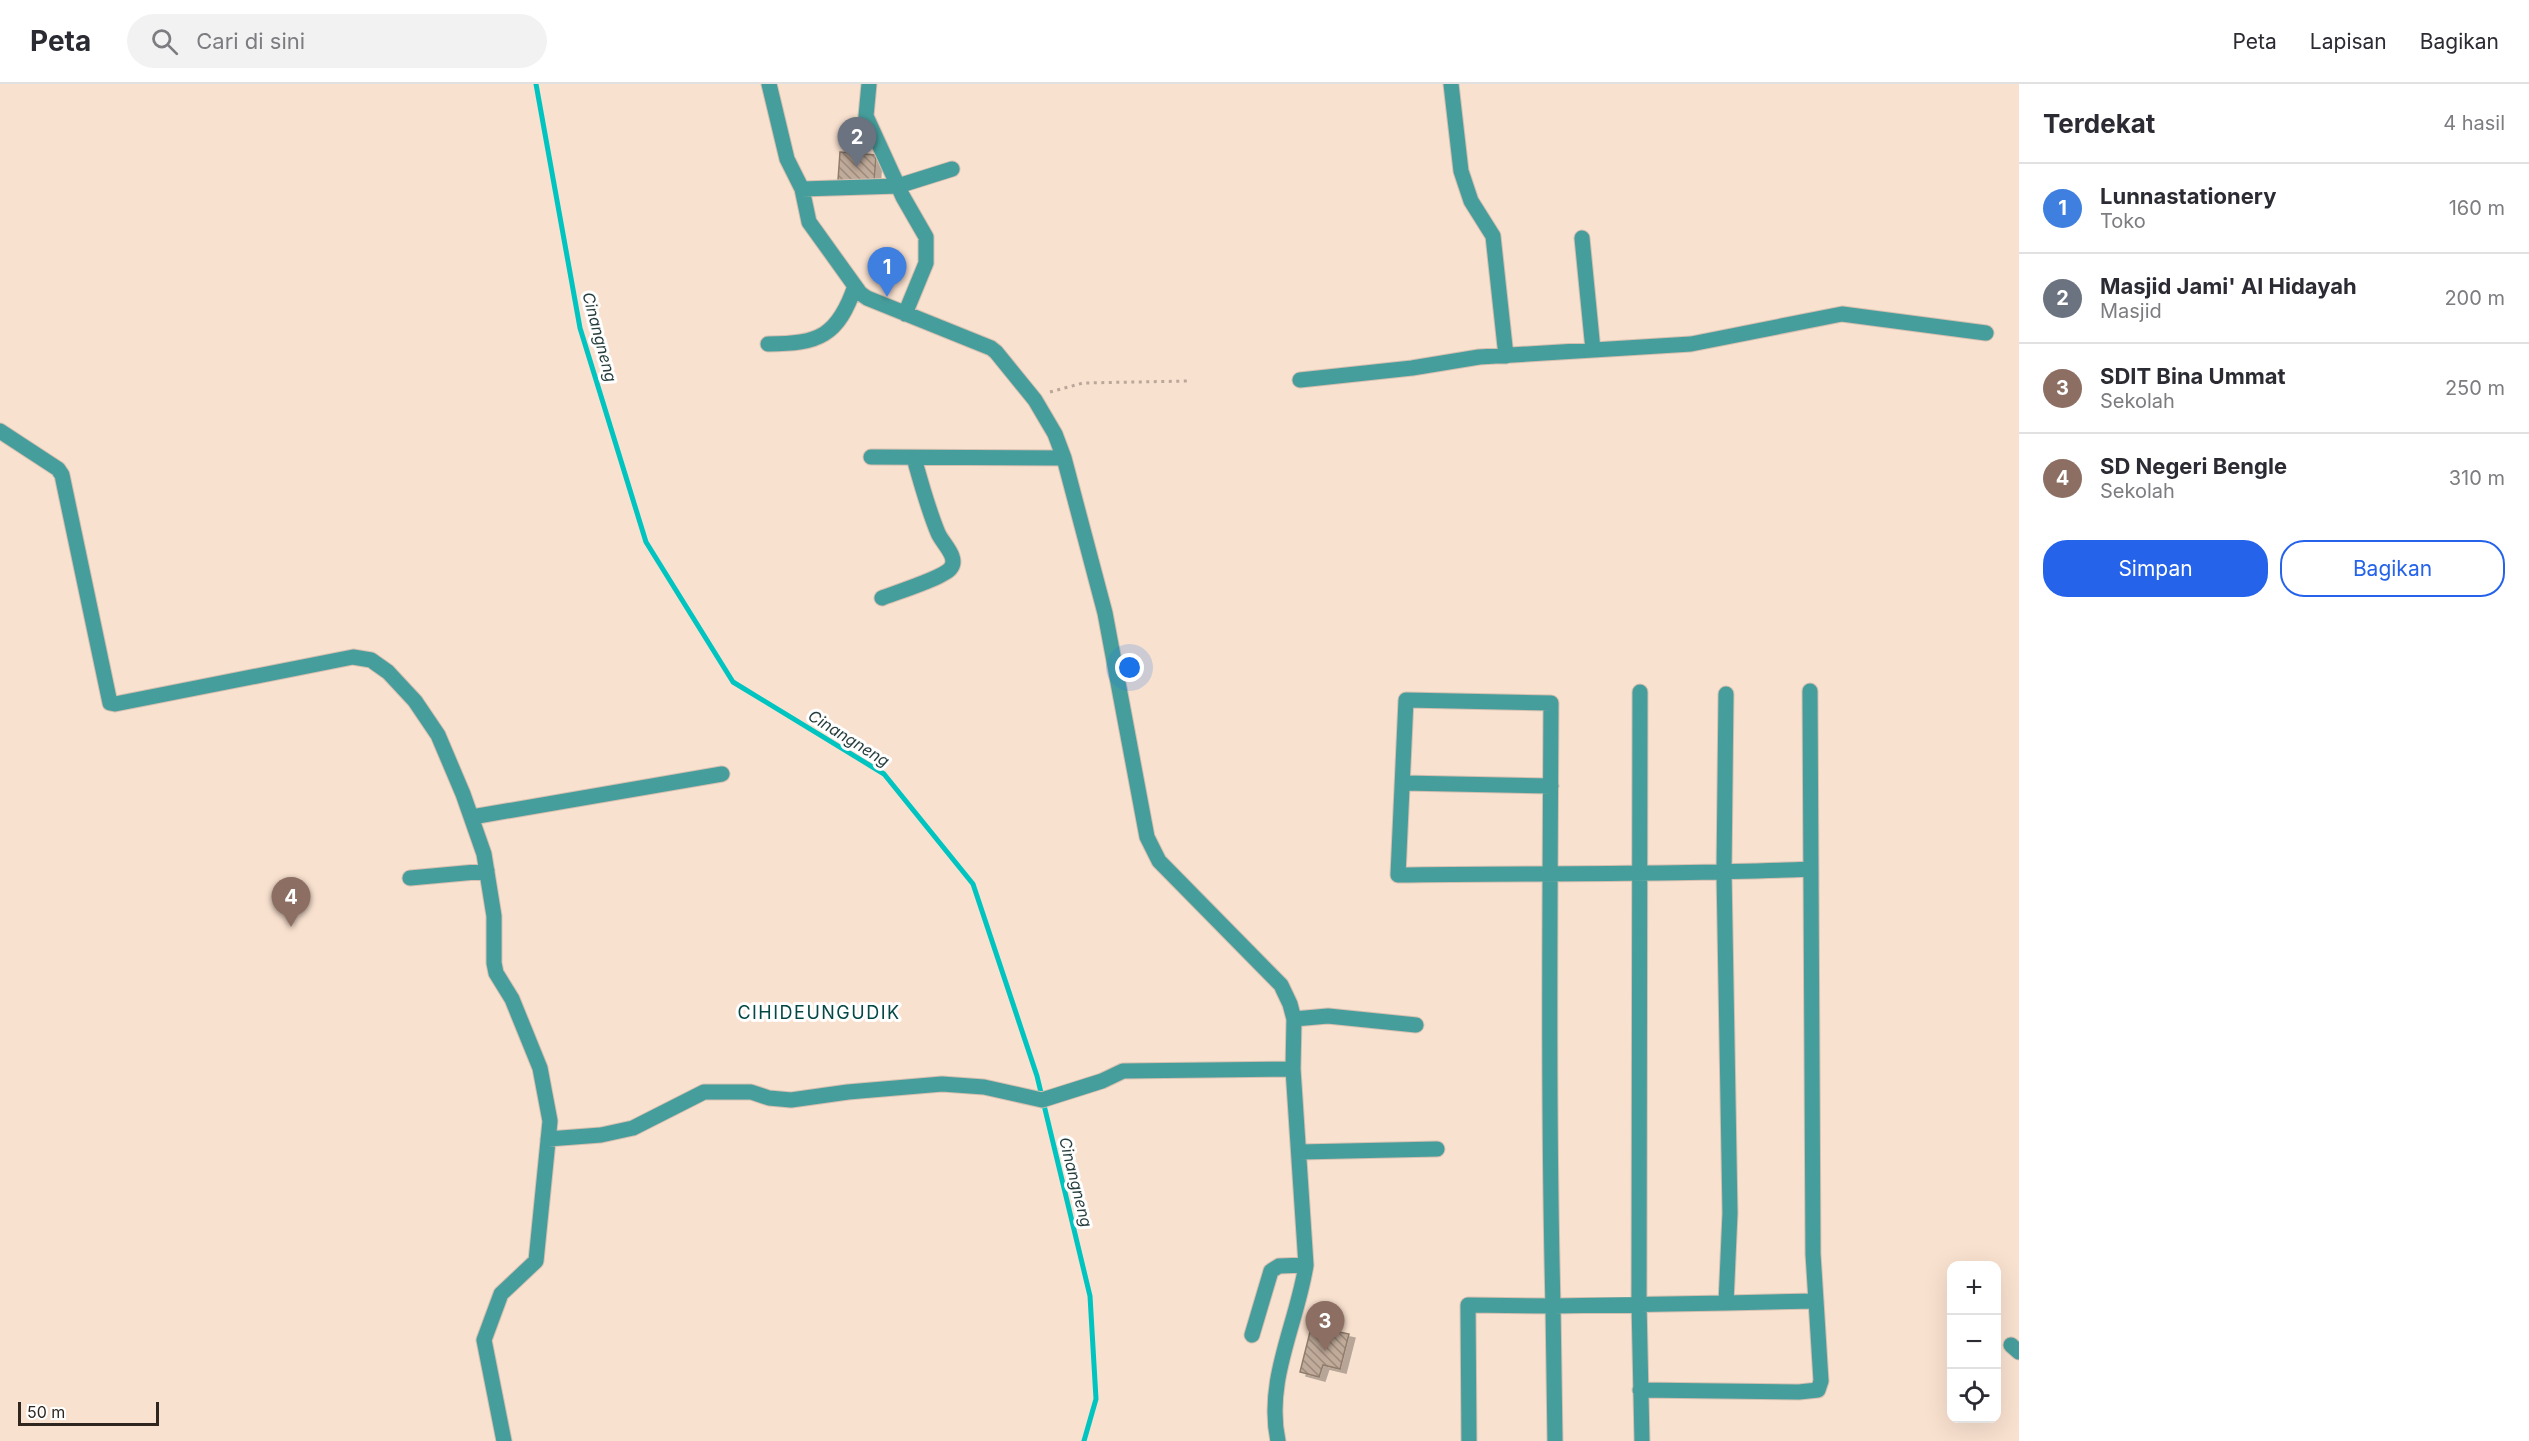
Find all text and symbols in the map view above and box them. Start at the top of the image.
search box [127,14,547,68]
text: Peta [30,24,91,58]
icon: search [148,25,181,58]
text: Cari di sini [196,28,305,54]
text: Peta [2233,29,2277,54]
text: Lapisan [2310,29,2387,54]
text: Bagikan [2420,29,2499,54]
text: Terdekat [2043,108,2155,139]
text: 4 hasil [2443,111,2505,135]
pin: 2 [838,118,876,167]
text: Lunnastationery [2100,183,2276,209]
text: 1 [2058,196,2067,220]
text: 160 m [2449,196,2505,220]
text: Toko [2100,209,2146,233]
pin: 1 [868,248,906,297]
text: Masjid Jami' Al Hidayah [2100,273,2357,299]
text: 2 [2056,286,2069,310]
text: 200 m [2444,286,2505,310]
water label: Cinangneng [578,290,622,384]
text: Masjid [2100,299,2162,323]
text: SDIT Bina Ummat [2100,363,2286,389]
text: 3 [2056,376,2069,400]
text: 250 m [2445,376,2505,400]
text: Sekolah [2100,389,2175,413]
text: SD Negeri Bengle [2100,453,2287,479]
text: 4 [2056,466,2069,490]
text: 310 m [2449,466,2505,490]
text: Sekolah [2100,479,2175,503]
button: Simpan [2043,540,2268,597]
button: Bagikan [2280,540,2505,597]
your location [1115,653,1144,682]
water label: Cinangneng [805,705,893,771]
pin: 4 [272,878,310,927]
district label: CIHIDEUNGUDIK [737,1002,901,1023]
water label: Cinangneng [1055,1135,1097,1229]
map controls [1947,1261,2001,1423]
button: + [1947,1261,2001,1315]
pin: 3 [1306,1302,1344,1351]
button: − [1947,1315,2001,1369]
button: locate [1947,1369,2001,1423]
scale bar [18,1399,159,1426]
text: 50 m [27,1402,65,1422]

